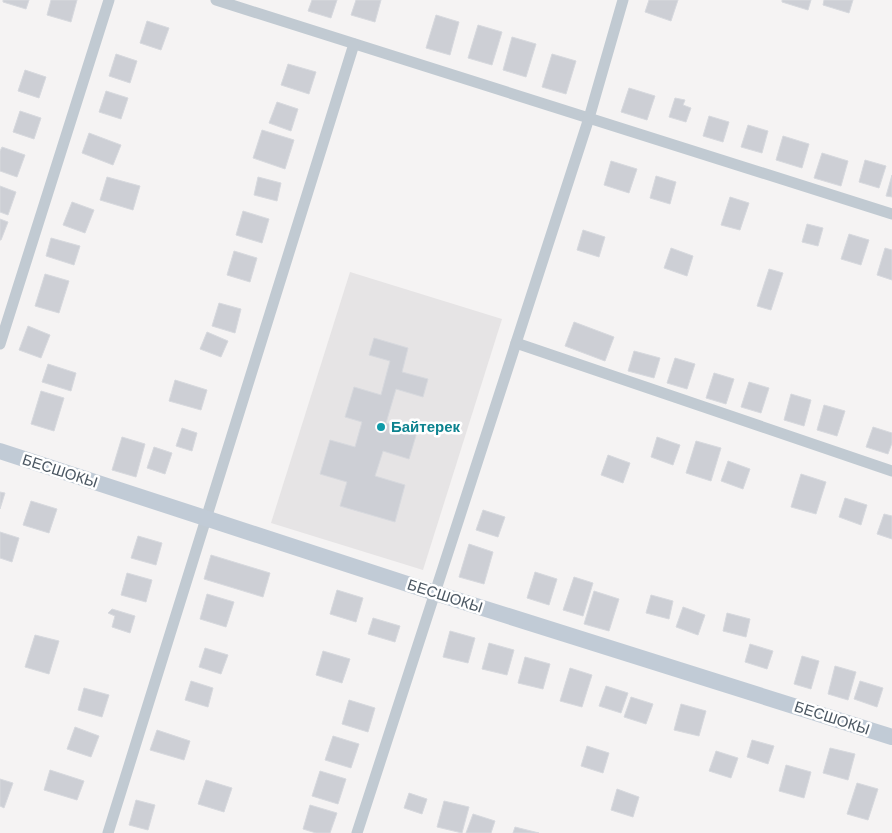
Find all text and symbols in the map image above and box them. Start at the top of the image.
place label: Байтерек [391,417,461,435]
marker: Байтерек [375,421,387,433]
street label: БЕСШОКЫ [20,449,100,491]
street label: БЕСШОКЫ [405,574,485,616]
street label: БЕСШОКЫ [792,696,872,738]

